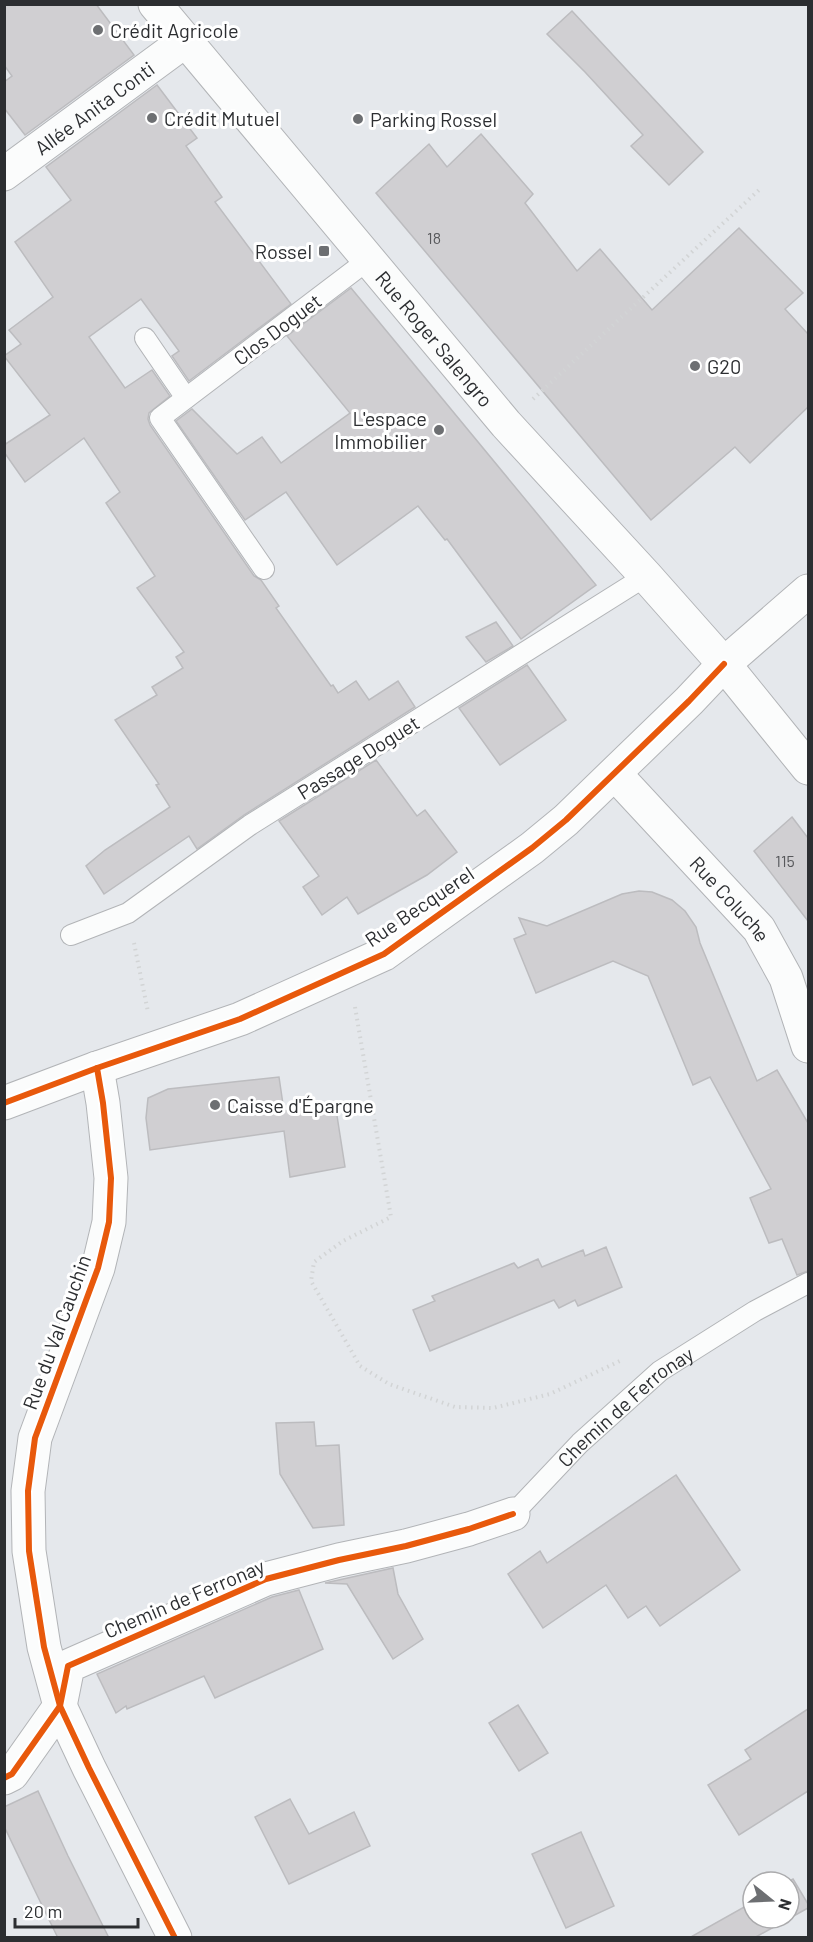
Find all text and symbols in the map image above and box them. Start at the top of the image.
place label: Crédit Agricole [110,18,239,42]
marker: Crédit Agricole [91,23,105,37]
street label: Allée Anita Conti [30,56,159,160]
place label: Crédit Mutuel [164,106,280,130]
place label: Parking Rossel [370,107,497,131]
marker: Crédit Mutuel [145,111,159,125]
marker: Parking Rossel [351,112,365,126]
house number: 18 [427,228,441,247]
place label: Rossel [255,239,312,263]
marker: Rossel [317,244,331,258]
street label: Rue Roger Salengro [371,266,498,412]
street label: Clos Doguet [228,288,326,370]
place label: G20 [707,354,741,378]
marker: G20 [688,359,702,373]
place label: L'espace Immobilier [334,406,427,453]
marker: L'espace Immobilier [432,423,446,437]
street label: Passage Doguet [293,710,423,804]
street label: Rue Coluche [685,851,775,946]
house number: 115 [775,851,795,870]
street label: Rue Becquerel [360,861,478,951]
place label: Caisse d'Épargne [227,1093,374,1117]
marker: Caisse d'Épargne [208,1098,222,1112]
street label: Rue du Val Cauchin [17,1251,95,1413]
street label: Chemin de Ferronay [552,1341,698,1471]
street label: Chemin de Ferronay [100,1553,268,1643]
north arrow [741,1870,801,1930]
scale bar [15,1891,138,1929]
text: N [775,1897,796,1913]
text: 20 m [24,1900,62,1922]

